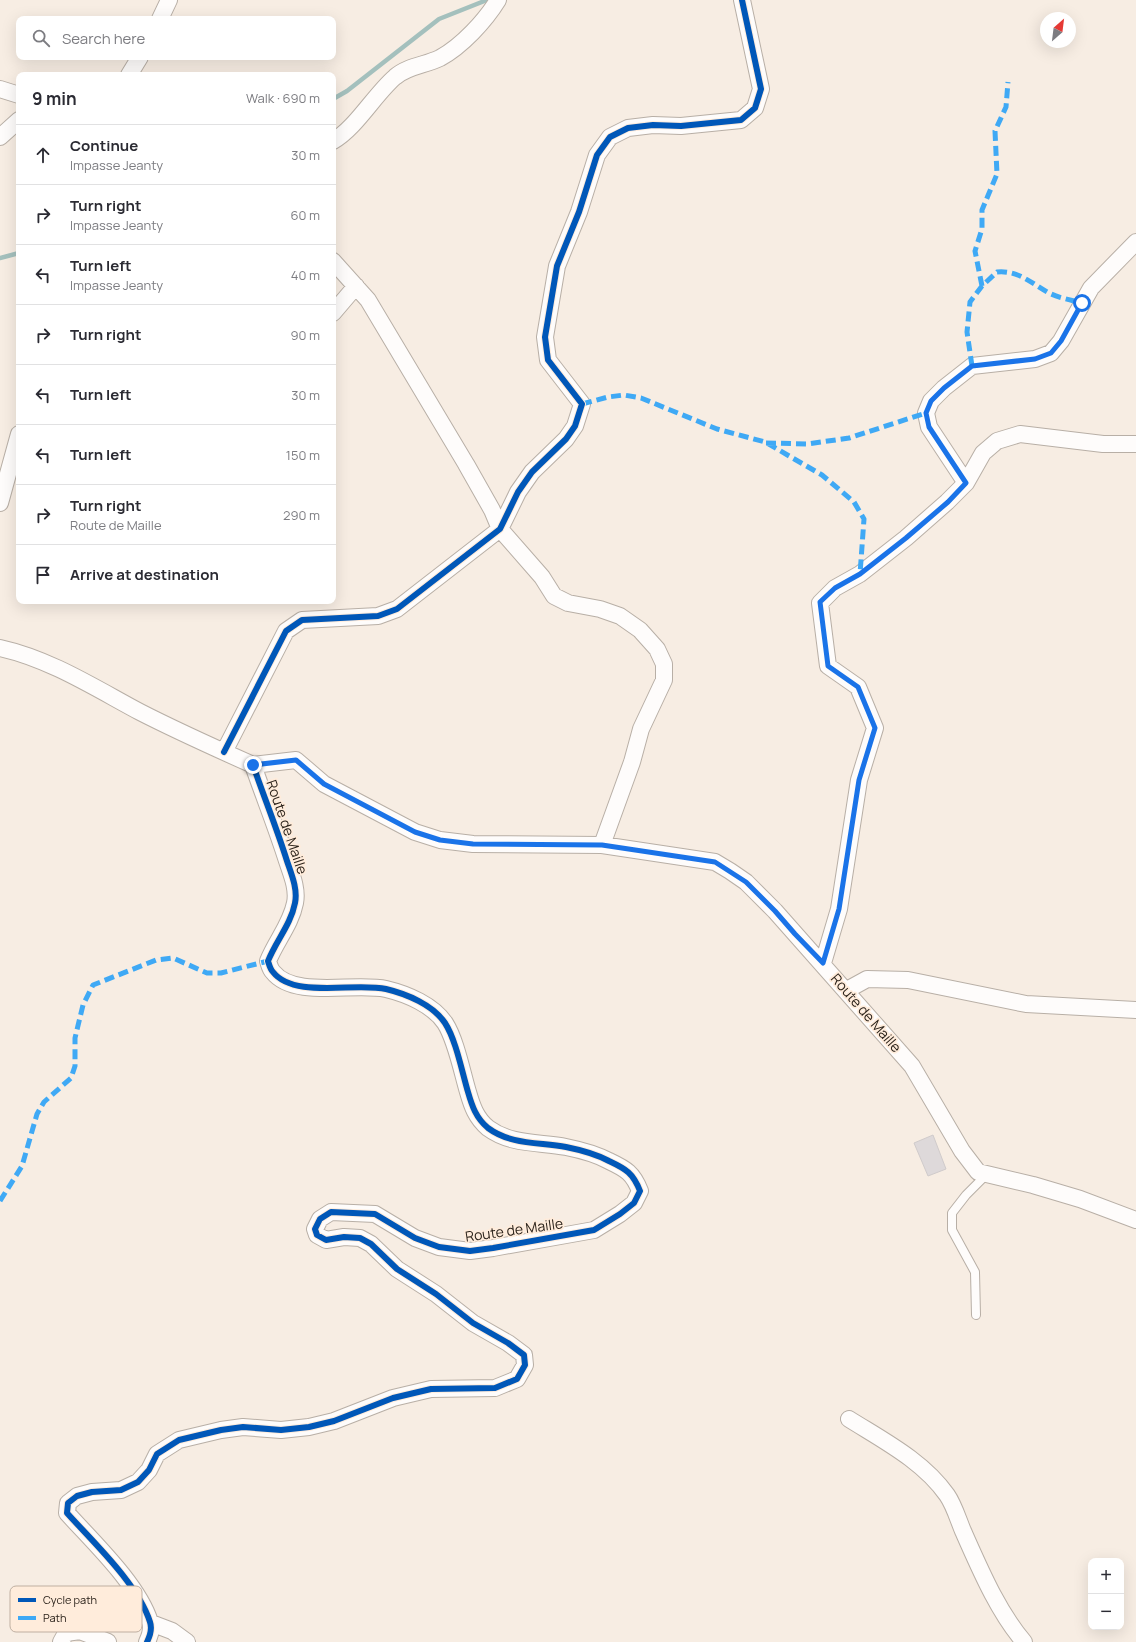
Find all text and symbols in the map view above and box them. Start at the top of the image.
north arrow [1040,12,1076,48]
search box [16,16,336,60]
icon: search [30,27,52,49]
text: Search here [62,28,145,49]
text: 9 min [32,87,77,110]
text: Walk · 690 m [246,89,320,107]
text: Continue [70,135,138,156]
icon: ahead [32,144,54,166]
text: 30 m [291,146,320,164]
text: Impasse Jeanty [70,156,163,174]
text: Turn right [70,195,141,216]
icon: right [32,204,54,226]
text: 60 m [290,206,320,224]
text: Impasse Jeanty [70,216,163,234]
text: Turn left [70,255,132,276]
icon: left [32,264,54,286]
text: 40 m [291,266,320,284]
text: Impasse Jeanty [70,276,163,294]
route start [1073,294,1091,312]
icon: right [32,324,54,346]
text: Turn right [70,324,141,345]
text: 90 m [290,326,320,344]
icon: left [32,384,54,406]
text: Turn left [70,384,132,405]
text: 30 m [291,386,320,404]
icon: left [32,444,54,466]
text: Turn left [70,444,132,465]
text: 150 m [286,446,320,464]
text: Turn right [70,495,141,516]
icon: right [32,504,54,526]
text: 290 m [283,506,320,524]
text: Route de Maille [70,516,162,534]
icon: arrive [32,564,54,586]
text: Arrive at destination [70,564,219,585]
route end [244,756,262,774]
street label: Route de Maille [262,777,312,877]
street label: Route de Maille [827,969,906,1056]
street label: Route de Maille [464,1213,564,1246]
map controls [1088,1558,1124,1630]
button: + [1088,1558,1124,1594]
legend [10,1586,142,1632]
text: Cycle path [43,1592,97,1607]
button: − [1088,1594,1124,1630]
text: Path [43,1610,66,1625]

